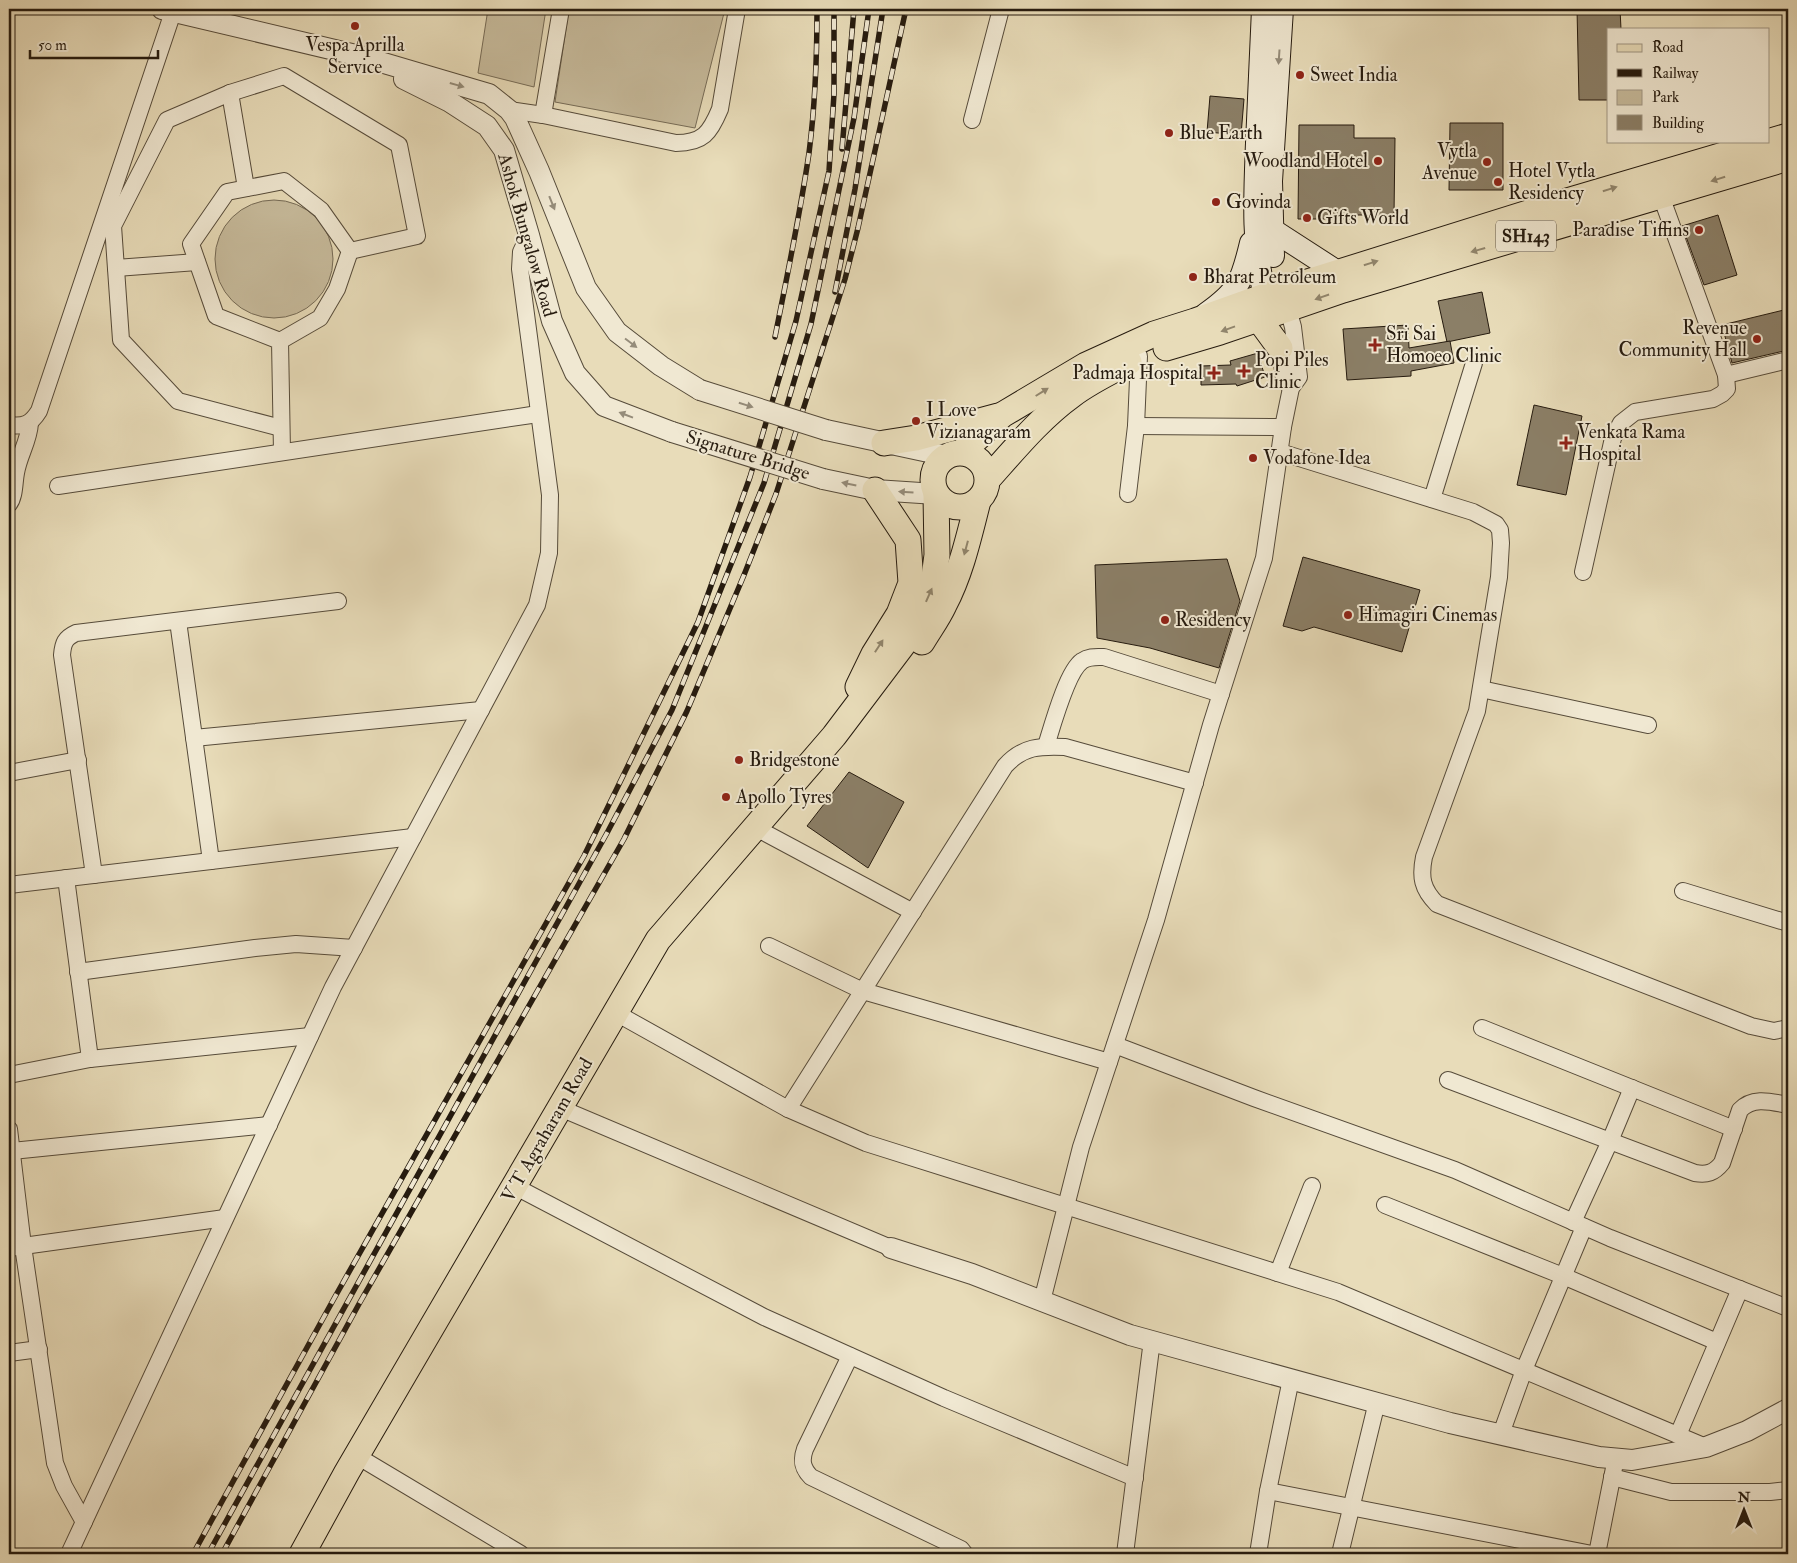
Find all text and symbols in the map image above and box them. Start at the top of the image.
marker: Vespa Aprilla Service [349,20,361,32]
scale bar [30,28,158,60]
legend [1607,28,1770,142]
place label: Vespa Aprilla Service [305,33,405,79]
text: 50 m [38,36,67,55]
text: Road [1652,38,1684,57]
one-way arrow [1274,50,1282,66]
place label: Sweet India [1310,63,1398,87]
text: Railway [1652,64,1699,83]
marker: Sweet India [1294,69,1306,81]
one-way arrow [449,81,464,89]
text: Park [1652,88,1679,107]
text: Building [1652,114,1704,133]
place label: Blue Earth [1179,121,1263,145]
marker: Blue Earth [1163,127,1175,139]
place label: Vytla Avenue [1421,139,1477,185]
street label: Ashok Bungalow Road [492,149,562,320]
place label: Woodland Hotel [1243,149,1368,173]
marker: Woodland Hotel [1372,155,1384,167]
marker: Vytla Avenue [1481,156,1493,168]
place label: Hotel Vytla Residency [1508,159,1596,205]
marker: Hotel Vytla Residency [1492,176,1504,188]
one-way arrow [1710,176,1725,184]
one-way arrow [1603,184,1618,192]
place label: Govinda [1226,190,1291,214]
one-way arrow [549,196,556,211]
marker: Govinda [1210,196,1222,208]
place label: Gifts World [1317,206,1409,230]
marker: Gifts World [1301,212,1313,224]
place label: Paradise Tiffins [1572,218,1689,242]
road number: SH143 [1496,220,1556,252]
marker: Paradise Tiffins [1693,224,1705,236]
one-way arrow [1470,247,1485,255]
one-way arrow [1364,258,1379,266]
place label: Bharat Petroleum [1203,265,1337,289]
marker: Bharat Petroleum [1187,271,1199,283]
one-way arrow [1315,294,1330,301]
place label: Revenue Community Hall [1618,316,1747,362]
place label: Sri Sai Homoeo Clinic [1386,322,1502,368]
one-way arrow [1220,325,1235,333]
marker: Revenue Community Hall [1751,333,1763,345]
one-way arrow [624,337,637,348]
marker: Sri Sai Homoeo Clinic [1368,338,1382,352]
place label: Popi Piles Clinic [1255,348,1329,394]
place label: Padmaja Hospital [1072,361,1203,386]
marker: Popi Piles Clinic [1237,364,1251,378]
marker: Padmaja Hospital [1207,366,1221,380]
one-way arrow [1035,387,1049,396]
place label: I Love Vizianagaram [926,398,1031,444]
one-way arrow [739,401,754,409]
one-way arrow [619,411,634,418]
marker: I Love Vizianagaram [910,415,922,427]
place label: Venkata Rama Hospital [1577,420,1685,467]
street label: Signature Bridge [683,425,813,485]
marker: Venkata Rama Hospital [1559,436,1573,450]
place label: Vodafone Idea [1263,446,1371,470]
marker: Vodafone Idea [1247,452,1259,464]
one-way arrow [841,480,857,488]
one-way arrow [897,488,913,496]
one-way arrow [961,540,969,555]
one-way arrow [925,588,933,602]
place label: Himagiri Cinemas [1358,603,1497,627]
place label: Residency [1175,608,1252,632]
marker: Himagiri Cinemas [1342,609,1354,621]
marker: Residency [1159,614,1171,626]
one-way arrow [874,639,884,653]
place label: Bridgestone [749,748,840,772]
marker: Bridgestone [733,754,745,766]
place label: Apollo Tyres [735,785,832,810]
marker: Apollo Tyres [720,791,732,803]
street label: V T Agraharam Road [496,1053,598,1207]
north arrow [1720,1486,1770,1536]
text: N [1737,1489,1751,1506]

